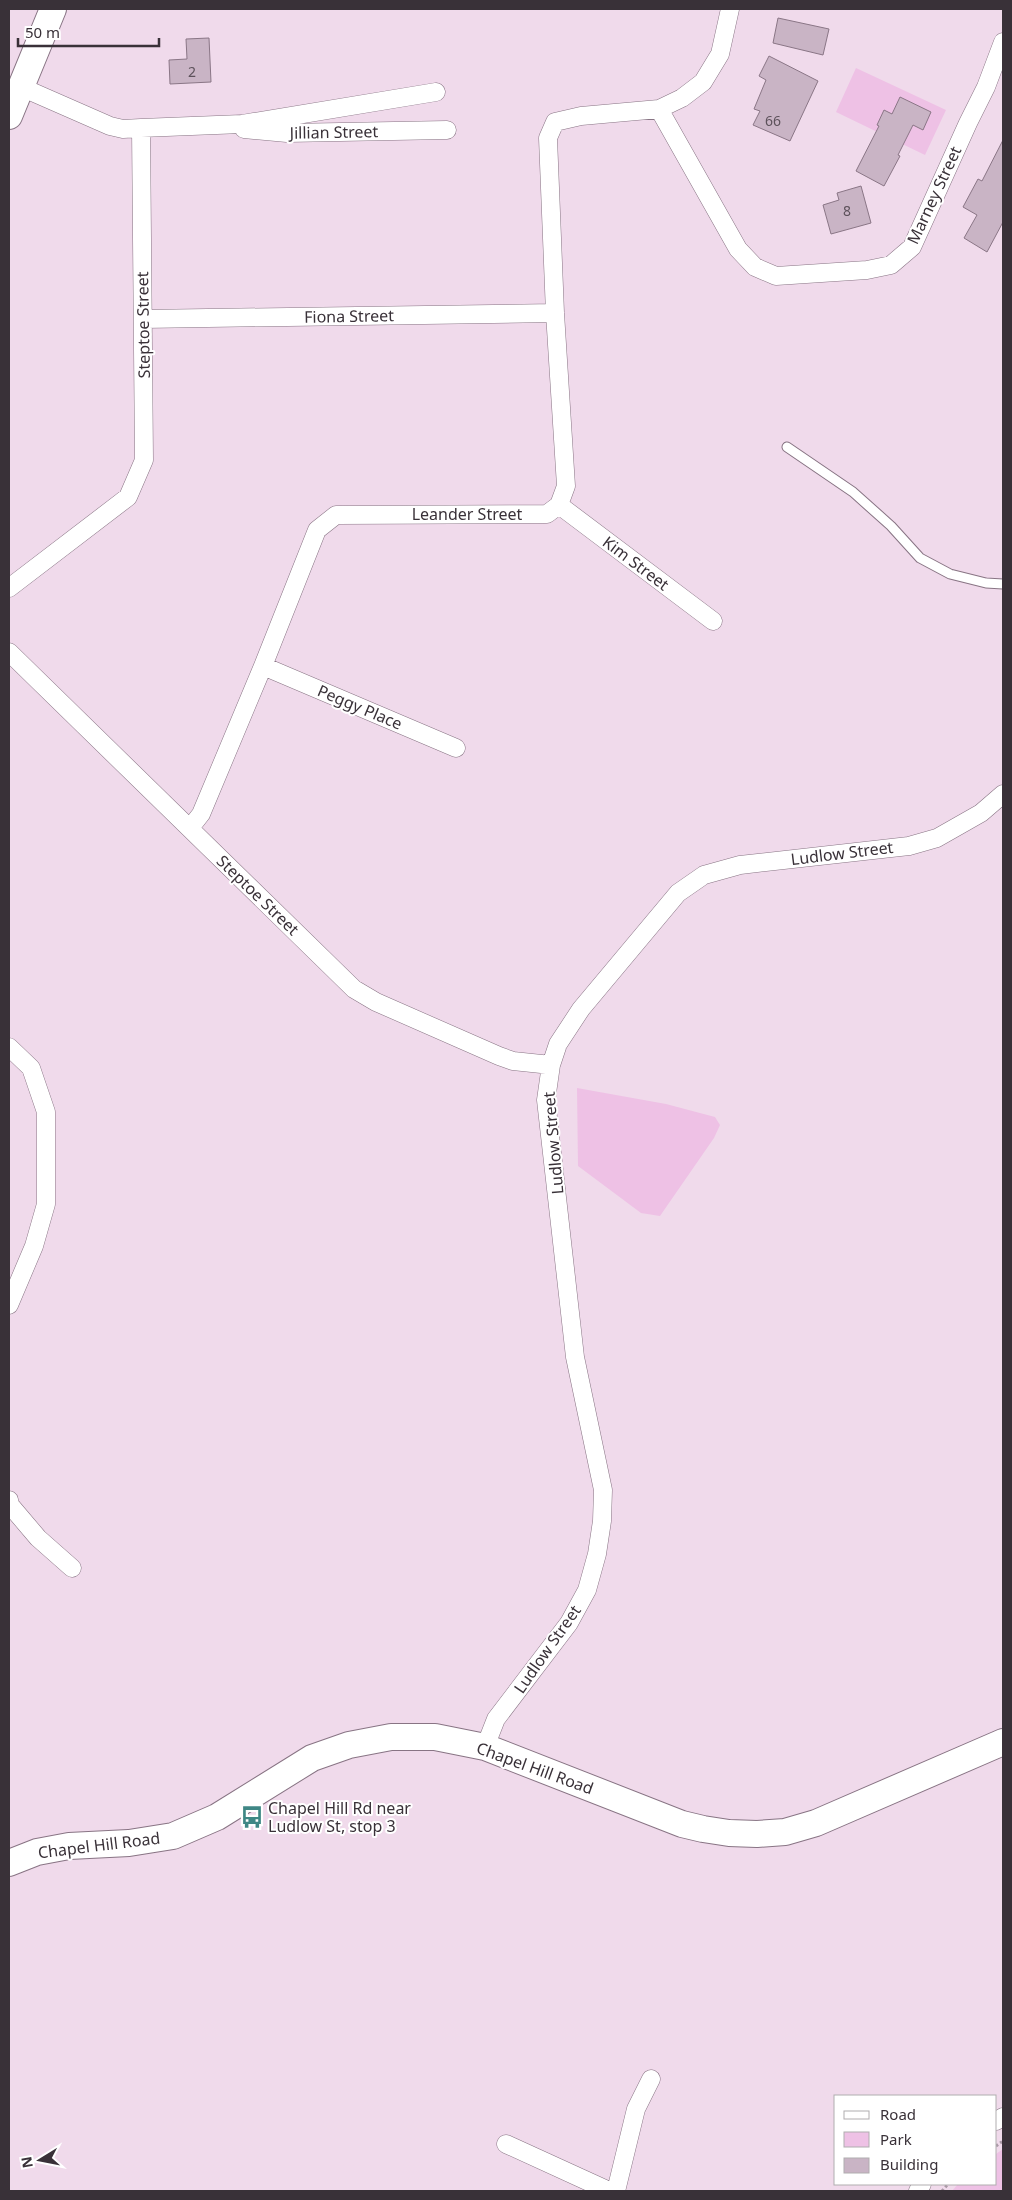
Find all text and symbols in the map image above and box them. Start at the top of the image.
scale bar [18,15,159,47]
text: 50 m [25,22,60,42]
house number: 2 [188,62,196,81]
house number: 66 [765,111,781,130]
street label: Jillian Street [288,120,379,144]
street label: Marney Street [902,142,966,248]
house number: 8 [843,201,851,220]
street label: Steptoe Street [131,271,155,379]
street label: Fiona Street [304,304,394,328]
street label: Leander Street [412,503,523,525]
street label: Kim Street [598,531,674,595]
street label: Peggy Place [314,679,406,735]
street label: Ludlow Street [790,836,895,870]
street label: Steptoe Street [212,850,304,940]
street label: Ludlow Street [538,1091,568,1195]
street label: Ludlow Street [508,1600,586,1698]
street label: Chapel Hill Road [473,1737,597,1799]
place label: Chapel Hill Rd near Ludlow St, stop 3 [268,1797,411,1837]
bus stop icon: Chapel Hill Rd near Ludlow St, stop 3 [239,1804,265,1830]
street label: Chapel Hill Road [37,1827,161,1863]
legend [834,2095,997,2185]
text: Road [880,2104,916,2124]
text: Park [880,2129,912,2149]
north arrow [15,2135,65,2185]
text: Building [880,2154,938,2174]
text: N [16,2155,37,2170]

